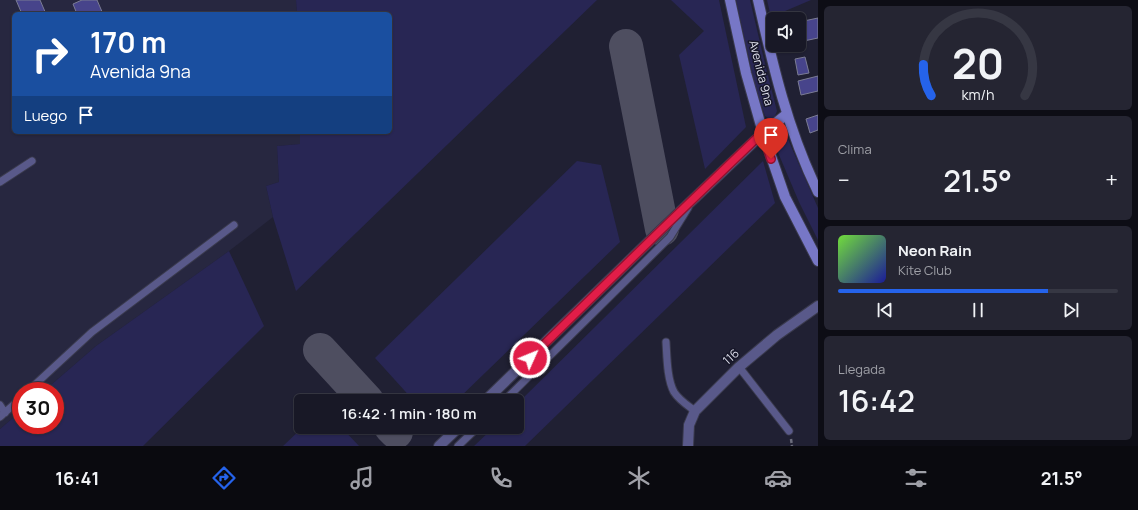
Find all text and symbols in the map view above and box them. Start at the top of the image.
map controls [766,12,806,52]
button: sound [766,12,806,52]
text: 170 m [90,23,166,61]
icon: right [24,28,76,80]
text: 20 [952,35,1004,91]
street label: Avenida 9na [745,38,778,108]
text: Avenida 9na [90,59,191,83]
text: km/h [961,85,995,104]
icon: arrive [75,104,97,126]
text: Luego [24,105,67,126]
pin [754,118,788,159]
icon: arrive [760,124,782,146]
text: Clima [838,140,872,158]
text: 21.5° [943,160,1012,201]
text: − [838,165,850,195]
text: + [1105,165,1118,195]
text: Neon Rain [898,240,972,261]
text: Kite Club [898,261,952,279]
icon: previous [874,299,896,321]
icon: pause [967,299,989,321]
icon: next [1060,299,1082,321]
position arrow [509,337,551,379]
street label: 116 [719,345,743,369]
text: Llegada [838,360,885,378]
text: 16:42 [838,380,915,421]
speed limit sign: 30 [12,382,64,434]
text: 16:42 · 1 min · 180 m [342,403,476,424]
icon: directions [210,464,238,492]
icon: music [348,464,376,492]
icon: phone [487,464,515,492]
icon: climate [625,464,653,492]
icon: car [764,464,792,492]
icon: filters [902,464,930,492]
text: 16:41 [55,466,99,490]
text: 21.5° [1041,466,1083,490]

